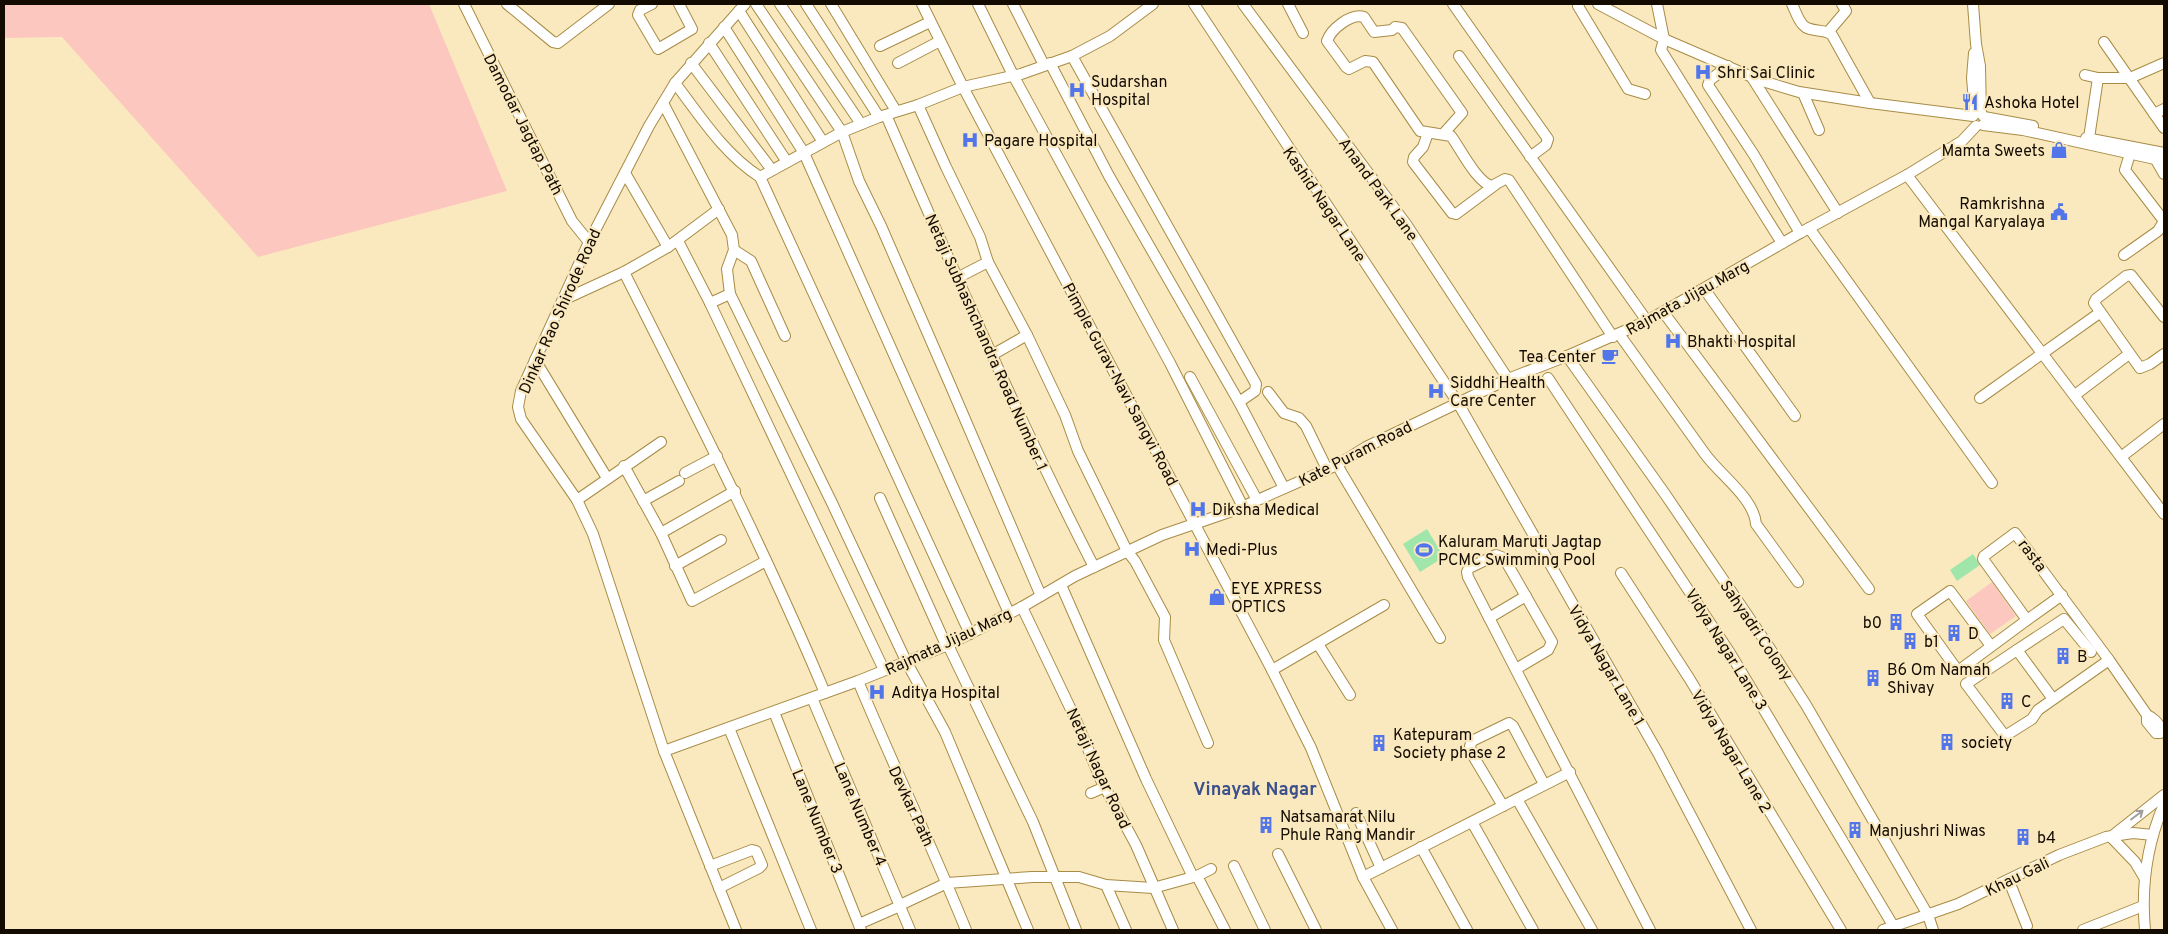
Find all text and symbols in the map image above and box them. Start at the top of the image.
street label: Damodar Jagtap Path [478,51,567,199]
hospital icon: Shri Sai Clinic [1693,62,1713,82]
place label: Shri Sai Clinic [1717,64,1815,84]
place label: Sudarshan Hospital [1091,73,1167,111]
hospital icon: Sudarshan Hospital [1067,80,1087,100]
restaurant icon: Ashoka Hotel [1960,92,1980,112]
place label: Ashoka Hotel [1984,94,2079,114]
hospital icon: Pagare Hospital [960,130,980,150]
place label: Pagare Hospital [984,132,1097,152]
street label: Anand Park Lane [1333,135,1422,246]
shop icon: Mamta Sweets [2049,140,2069,160]
place label: Mamta Sweets [1942,142,2045,162]
street label: Kashid Nagar Lane [1277,144,1369,267]
place label: Ramkrishna Mangal Karyalaya [1918,195,2045,233]
public building icon: Ramkrishna Mangal Karyalaya [2049,202,2069,222]
street label: Netaji Subhashchandra Road Number 1 [919,211,1051,474]
street label: Dinkar Rao Shirode Road [515,226,606,397]
street label: Rajmata Jijau Marg [1623,257,1753,341]
street label: Pimple Gurav-Navi Sangvi Road [1057,280,1181,490]
hospital icon: Bhakti Hospital [1663,331,1683,351]
place label: Bhakti Hospital [1687,333,1796,353]
cafe icon: Tea Center [1600,346,1620,366]
place label: Tea Center [1519,348,1596,368]
place label: Siddhi Health Care Center [1450,374,1546,412]
hospital icon: Siddhi Health Care Center [1426,381,1446,401]
street label: Kate Puram Road [1296,418,1416,492]
hospital icon: Diksha Medical [1188,499,1208,519]
place label: Diksha Medical [1212,501,1319,521]
place label: Kaluram Maruti Jagtap PCMC Swimming Pool [1438,533,1601,571]
street label: rasta [2013,536,2050,577]
hospital icon: Medi-Plus [1182,539,1202,559]
sports icon: Kaluram Maruti Jagtap PCMC Swimming Pool [1414,540,1434,560]
place label: Medi-Plus [1206,541,1278,561]
street label: Sahyadri Colony [1714,577,1796,685]
place label: EYE XPRESS OPTICS [1231,580,1322,618]
street label: Vidya Nagar Lane 3 [1680,585,1771,715]
shop icon: EYE XPRESS OPTICS [1207,587,1227,607]
street label: Vidya Nagar Lane 1 [1563,602,1648,730]
street label: Rajmata Jijau Marg [882,605,1015,681]
building icon: b0 [1886,612,1906,632]
place label: b0 [1863,614,1882,634]
building icon: D [1944,623,1964,643]
place label: D [1968,625,1979,645]
building icon: b1 [1900,631,1920,651]
place label: b1 [1924,633,1939,653]
building icon: B [2053,646,2073,666]
place label: B [2077,648,2088,668]
place label: B6 Om Namah Shivay [1887,661,1990,699]
building icon: B6 Om Namah Shivay [1863,668,1883,688]
hospital icon: Aditya Hospital [867,682,887,702]
place label: Aditya Hospital [891,684,1000,704]
street label: Vidya Nagar Lane 2 [1686,687,1775,817]
building icon: C [1997,691,2017,711]
place label: C [2021,693,2031,713]
street label: Netaji Nagar Road [1060,705,1134,832]
place label: Katepuram Society phase 2 [1393,726,1506,764]
building icon: society [1937,732,1957,752]
building icon: Katepuram Society phase 2 [1369,733,1389,753]
place label: society [1961,734,2012,754]
street label: Lane Number 4 [828,760,890,870]
street label: Devkar Path [883,763,938,850]
street label: Lane Number 3 [786,767,846,877]
district label: Vinayak Nagar [1193,779,1317,802]
place label: Natsamarat Nilu Phule Rang Mandir [1280,808,1415,846]
one-way arrow [2130,810,2143,821]
building icon: Natsamarat Nilu Phule Rang Mandir [1256,815,1276,835]
building icon: Manjushri Niwas [1845,820,1865,840]
place label: Manjushri Niwas [1869,822,1986,842]
building icon: b4 [2013,827,2033,847]
place label: b4 [2037,829,2056,849]
street label: Khau Gali [1983,854,2053,902]

